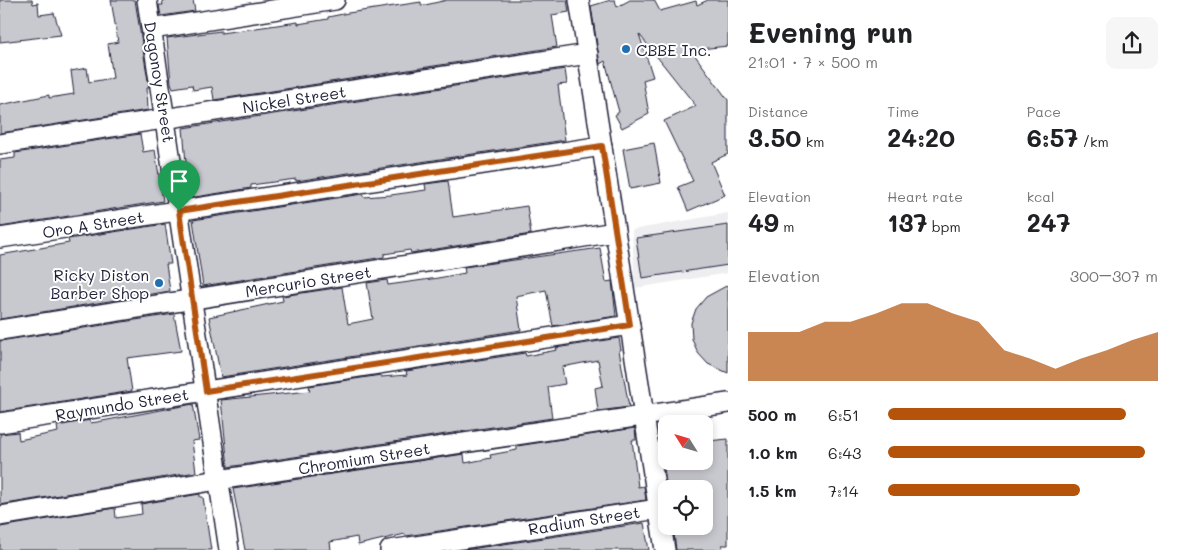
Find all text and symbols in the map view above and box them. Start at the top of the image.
text: Evening run [748,14,913,50]
button: share [1106,17,1158,69]
street label: Dagonoy Street [140,20,180,144]
place label: CBBE Inc. [636,39,712,60]
marker: CBBE Inc. [620,43,632,55]
text: 21:01 · 7 × 500 m [748,51,878,72]
street label: Nickel Street [241,80,347,118]
text: Distance [748,102,808,121]
text: Time [887,102,919,121]
text: Pace [1027,102,1061,121]
text: 3.50 [748,121,801,153]
text: 24:20 [887,121,955,153]
text: 6:57 [1027,121,1078,153]
text: km [801,132,824,151]
text: /km [1078,132,1109,151]
pin [158,160,200,211]
icon: arrive [165,167,193,195]
text: Elevation [748,187,811,206]
text: Heart rate [887,187,963,206]
text: kcal [1027,187,1055,206]
street label: Oro A Street [41,206,145,242]
text: 49 [748,206,779,238]
text: 137 [887,206,927,238]
text: 247 [1027,206,1070,238]
text: m [779,217,795,236]
text: bpm [927,217,961,236]
street label: Mercurio Street [243,261,373,301]
place label: Ricky Diston Barber Shop [50,264,149,303]
text: Elevation [748,265,820,286]
text: 300–307 m [1070,265,1158,286]
marker: Ricky Diston Barber Shop [153,277,165,289]
street label: Raymundo Street [54,383,190,425]
text: 500 m [748,404,796,425]
text: 6:51 [828,404,859,425]
north arrow [658,415,712,470]
map controls [658,415,713,535]
street label: Chromium Street [297,437,431,479]
text: 1.0 km [748,442,797,463]
text: 6:43 [828,442,861,463]
button: locate [658,480,713,535]
text: 1.5 km [748,480,796,501]
text: 7:14 [828,480,858,501]
street label: Radium Street [527,501,641,539]

